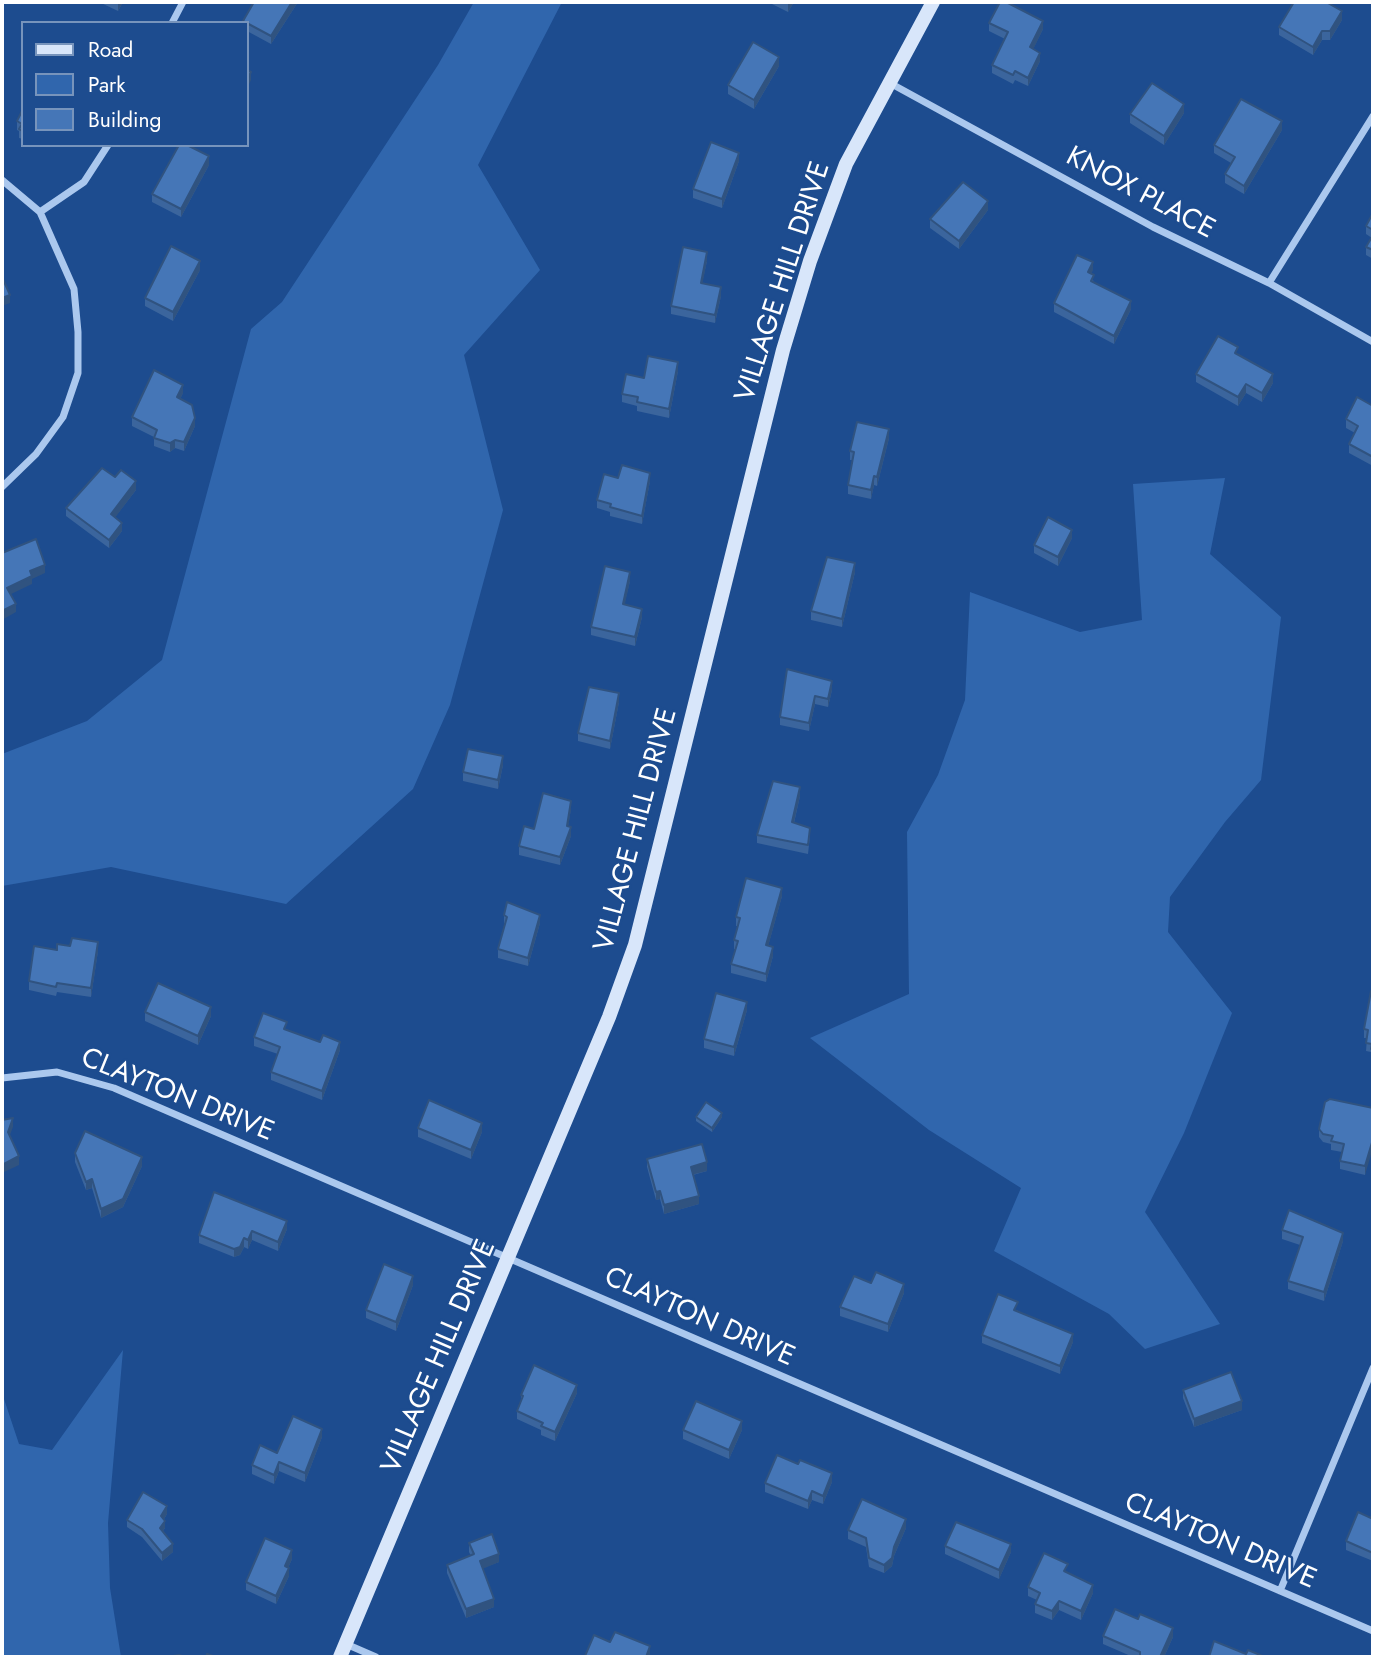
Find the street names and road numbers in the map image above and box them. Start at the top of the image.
street label: KNOX PLACE [1060,141,1220,247]
street label: VILLAGE HILL DRIVE [729,158,839,406]
street label: VILLAGE HILL DRIVE [588,705,686,955]
street label: CLAYTON DRIVE [76,1042,278,1150]
street label: VILLAGE HILL DRIVE [376,1235,504,1479]
street label: CLAYTON DRIVE [599,1261,799,1375]
street label: CLAYTON DRIVE [1119,1486,1321,1598]

